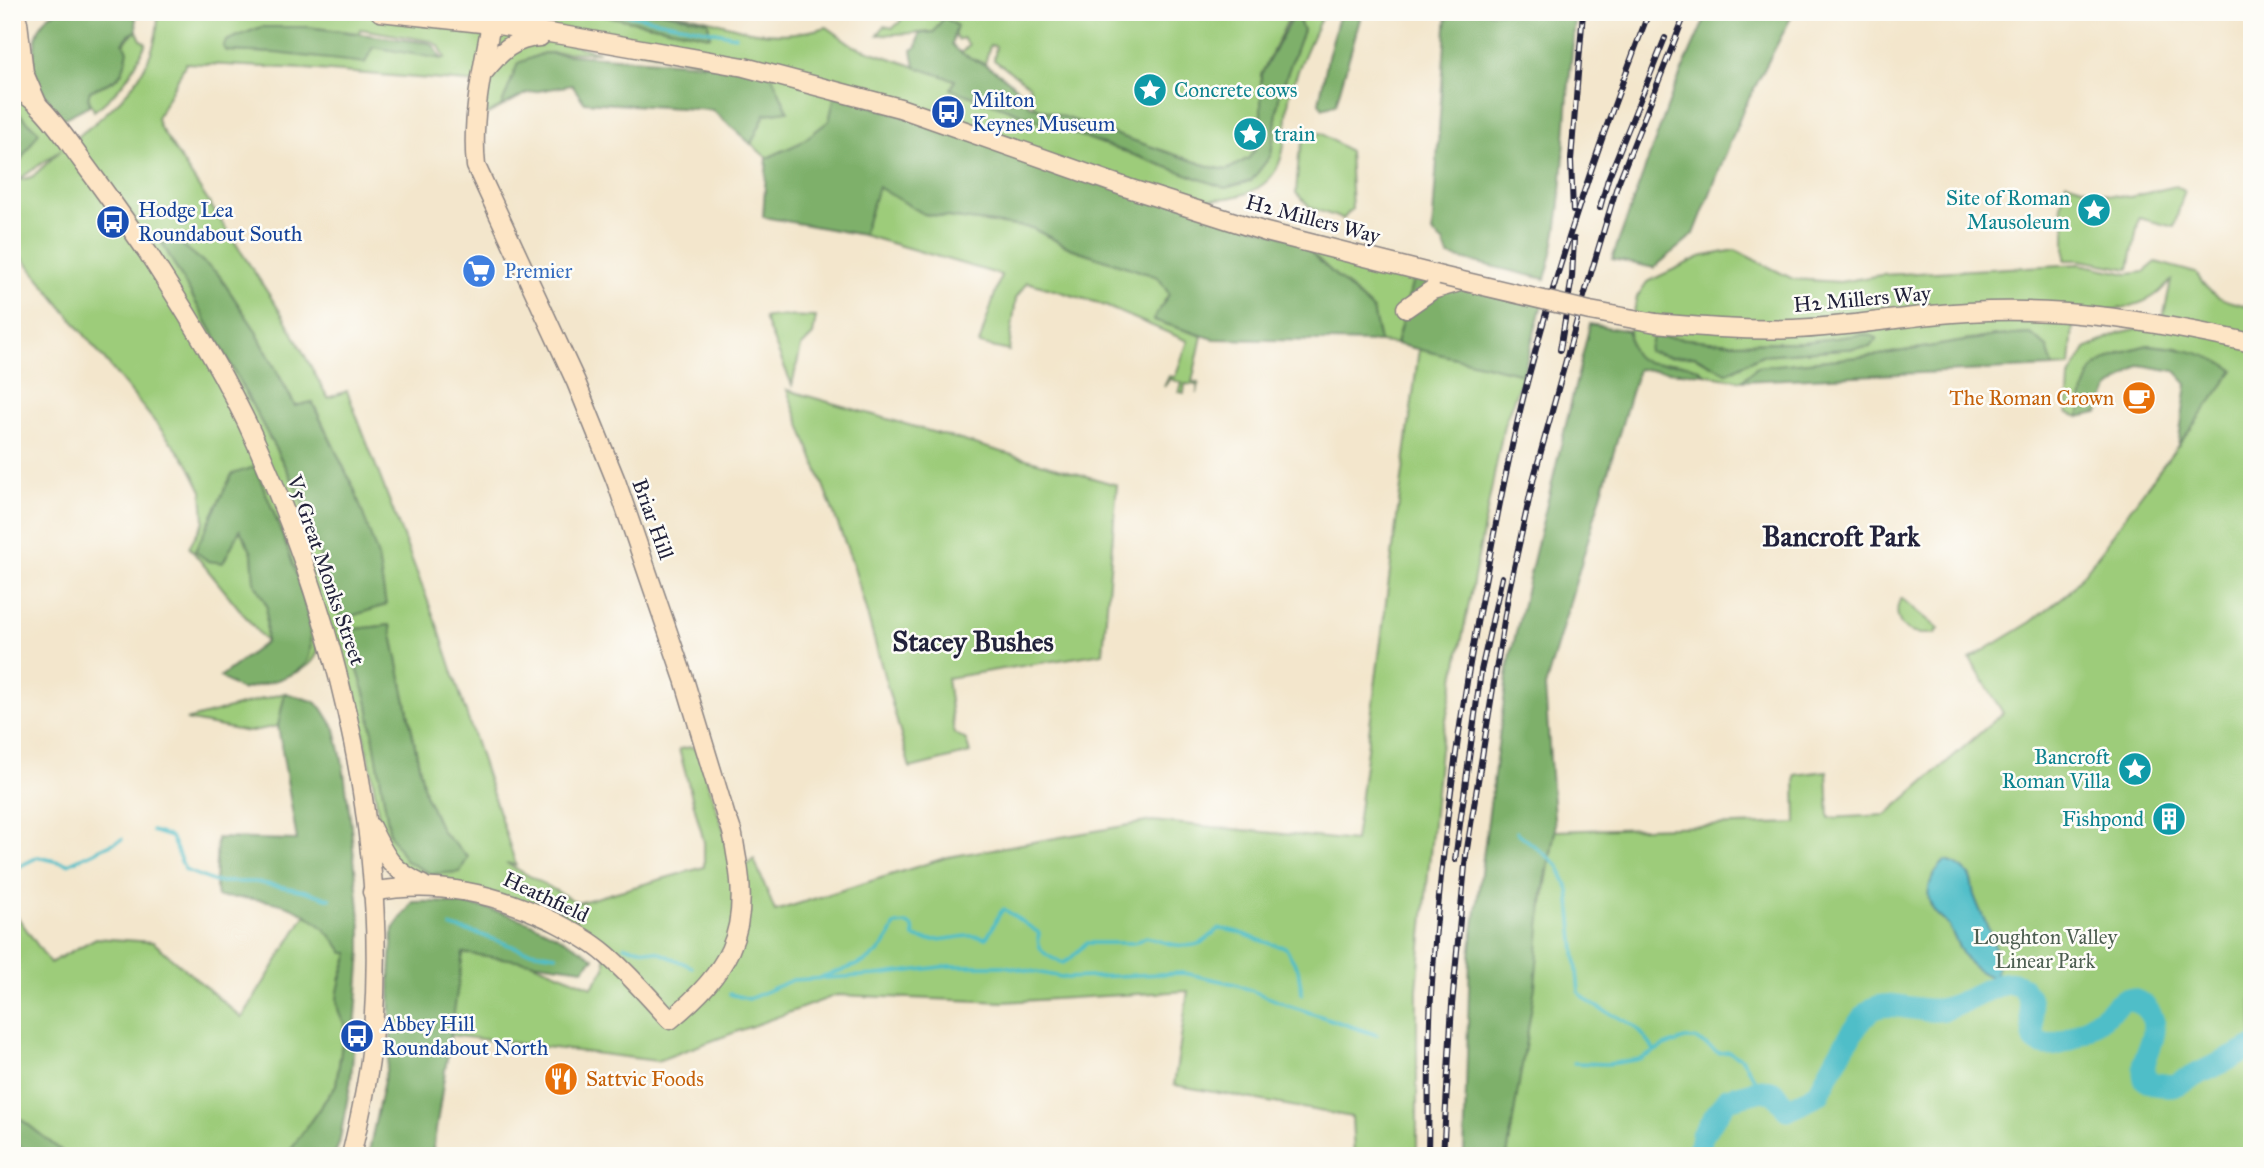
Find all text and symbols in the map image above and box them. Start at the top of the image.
place icon: Concrete cows [1131,71,1169,109]
place label: Concrete cows [1174,77,1297,103]
place label: Milton Keynes Museum [972,87,1116,137]
bus stop icon: Milton Keynes Museum [929,93,967,131]
place icon: train [1231,115,1269,153]
place label: train [1274,121,1315,147]
place label: Site of Roman Mausoleum [1946,185,2070,235]
street label: H2 Millers Way [1243,189,1384,250]
place icon: Site of Roman Mausoleum [2075,191,2113,229]
place label: Hodge Lea Roundabout South [138,197,303,247]
bus stop icon: Hodge Lea Roundabout South [94,203,132,241]
supermarket icon: Premier [460,252,498,290]
place label: Premier [504,258,572,284]
street label: H2 Millers Way [1792,280,1933,318]
cafe icon: The Roman Crown [2120,379,2158,417]
place label: The Roman Crown [1949,385,2114,411]
street label: V5 Great Monks Street [281,471,371,669]
street label: Briar Hill [626,475,680,563]
district label: Bancroft Park [1762,519,1921,554]
district label: Stacey Bushes [892,624,1054,659]
place label: Bancroft Roman Villa [2002,744,2111,794]
place icon: Bancroft Roman Villa [2116,750,2154,788]
building icon: Fishpond [2150,800,2188,838]
place label: Fishpond [2062,806,2144,832]
street label: Heathfield [499,866,593,928]
park label: Loughton Valley Linear Park [1973,924,2118,974]
place label: Abbey Hill Roundabout North [381,1011,549,1061]
bus stop icon: Abbey Hill Roundabout North [338,1017,376,1055]
restaurant icon: Sattvic Foods [542,1060,580,1098]
place label: Sattvic Foods [586,1066,704,1092]

